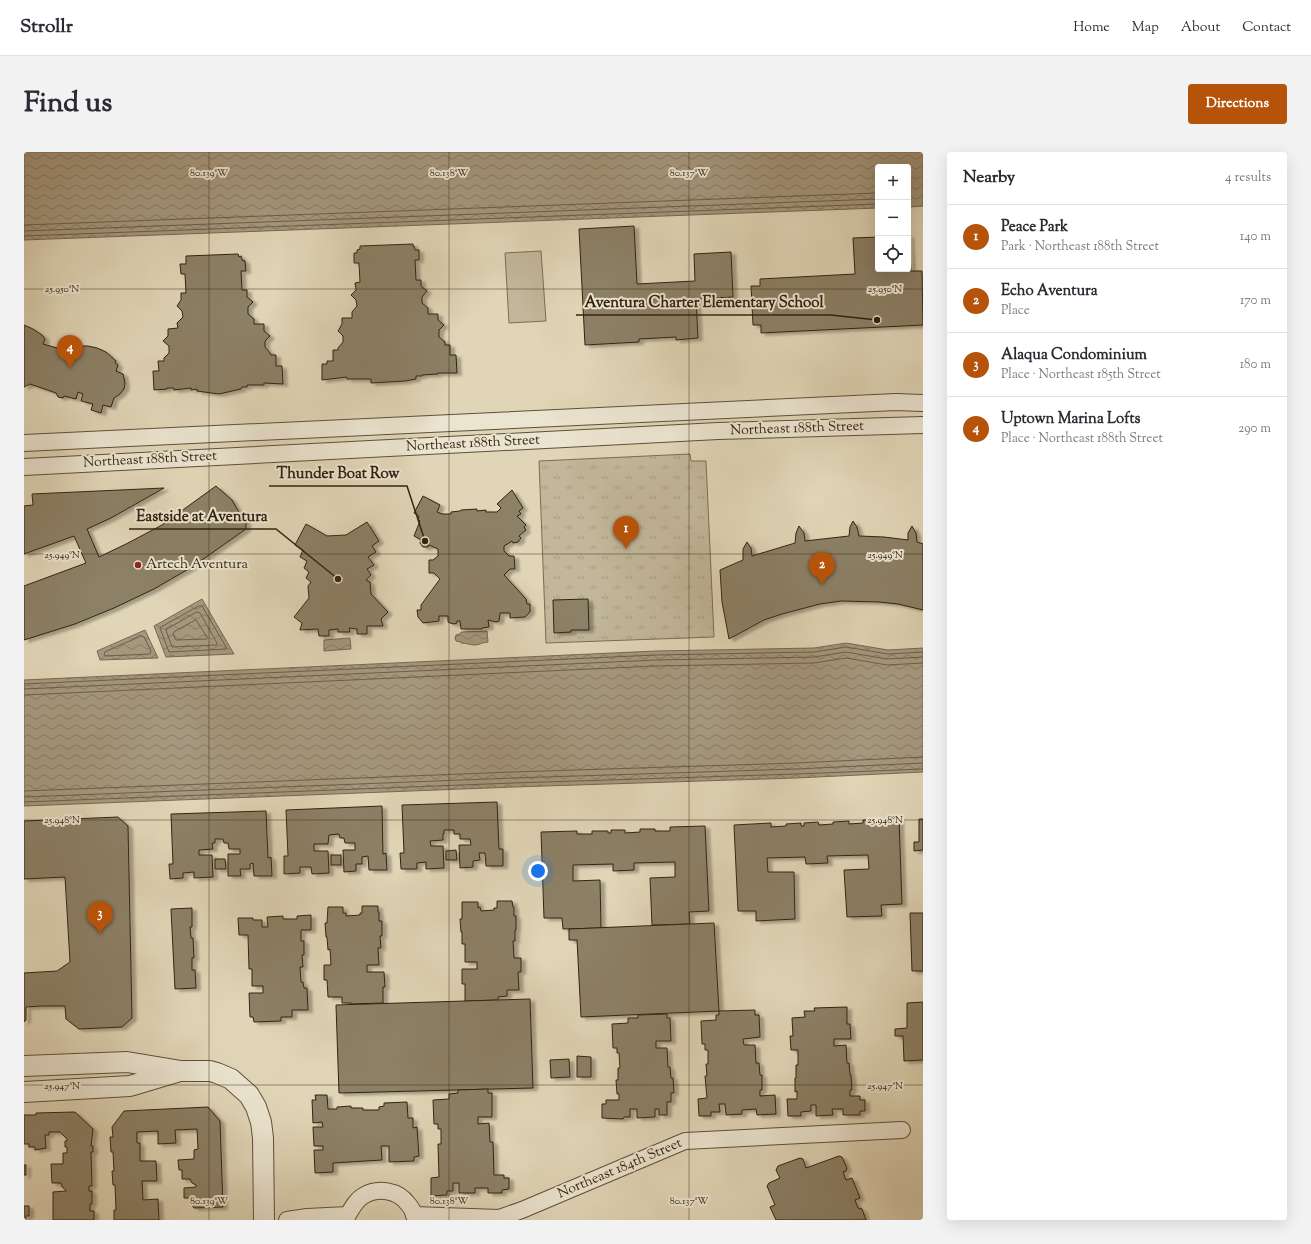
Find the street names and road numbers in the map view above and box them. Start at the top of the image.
street label: Northeast 188th Street [730,417,864,441]
street label: Northeast 188th Street [406,430,541,457]
street label: Northeast 188th Street [83,446,218,473]
street label: Northeast 184th Street [555,1134,686,1204]

